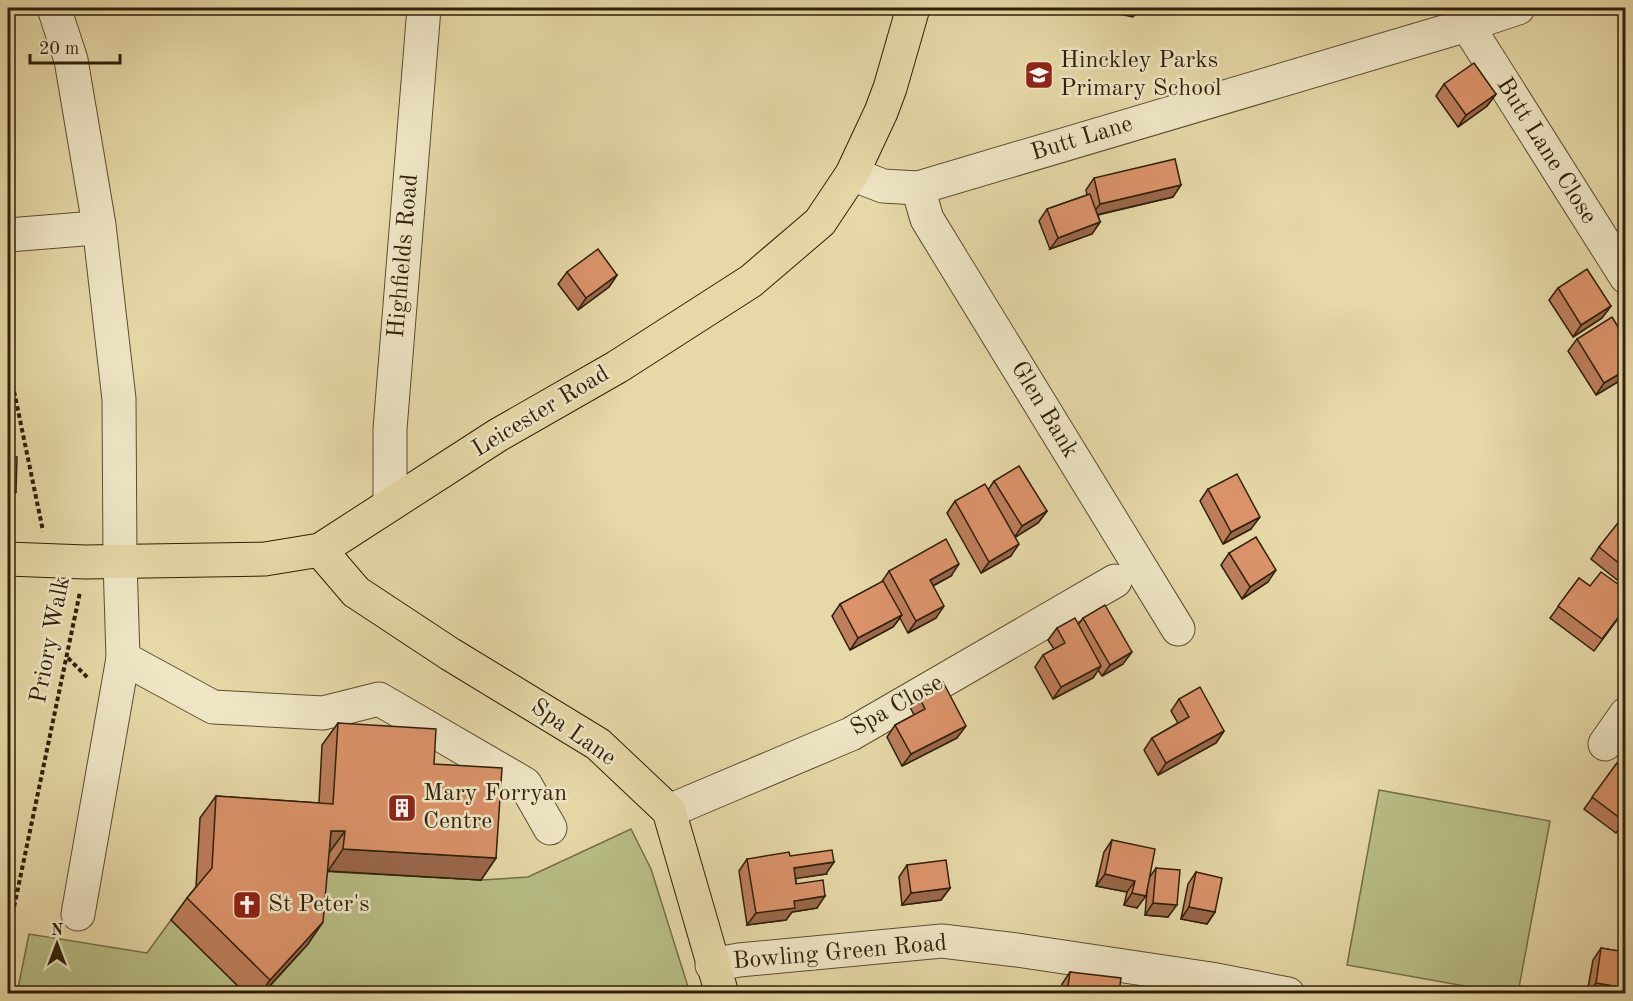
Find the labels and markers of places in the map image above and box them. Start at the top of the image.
place label: Hinckley Parks Primary School [1060,49,1222,101]
school or university icon: Hinckley Parks Primary School [1023,59,1055,91]
place label: Mary Forryan Centre [423,782,567,834]
building icon: Mary Forryan Centre [386,792,418,824]
church icon: St Peter's [231,889,263,921]
place label: St Peter's [268,893,370,917]

